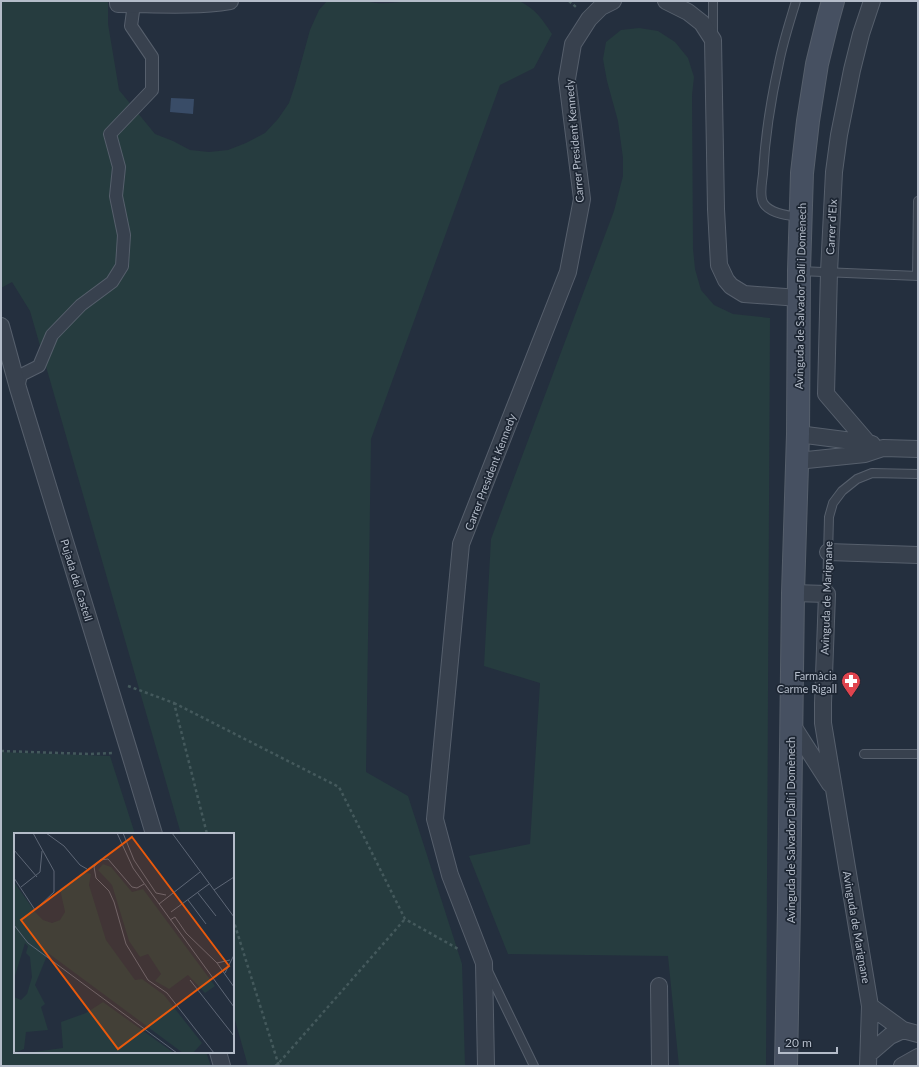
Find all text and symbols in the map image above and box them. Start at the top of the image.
street label: Carrer President Kennedy [562,78,586,203]
street label: Carrer d'Elx [823,198,839,255]
street label: Avinguda de Salvador Dalí i Domènech [792,203,808,389]
street label: Carrer President Kennedy [462,412,518,532]
street label: Pujada del Castell [58,537,96,623]
street label: Avinguda de Marignane [818,541,834,655]
place label: Farmàcia Carme Rigall [777,669,837,695]
pharmacy icon: Farmàcia Carme Rigall [840,670,862,698]
street label: Avinguda de Salvador Dalí i Domènech [784,737,797,923]
inset map [14,833,234,1053]
street label: Avinguda de Marignane [841,870,873,984]
scale bar [779,1029,837,1055]
text: 20 m [785,1035,812,1050]

